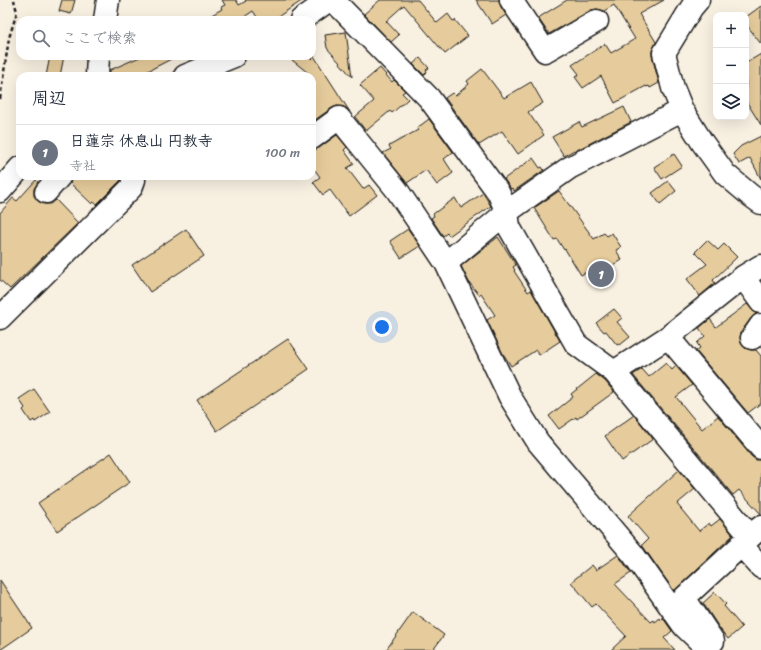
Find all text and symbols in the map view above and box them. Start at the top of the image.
map controls [713,12,749,120]
button: + [713,12,749,48]
search box [16,16,316,60]
text: ここで検索 [62,25,137,51]
icon: search [30,27,52,49]
button: − [713,48,749,84]
text: 周辺 [32,83,66,113]
button: layers [713,84,749,120]
text: 日蓮宗 休息山 円教寺 [70,128,213,154]
text: 1 [42,141,48,164]
text: 100 m [265,141,300,164]
text: 寺社 [70,154,96,177]
pin: 1 [588,259,614,289]
your location [372,317,392,337]

